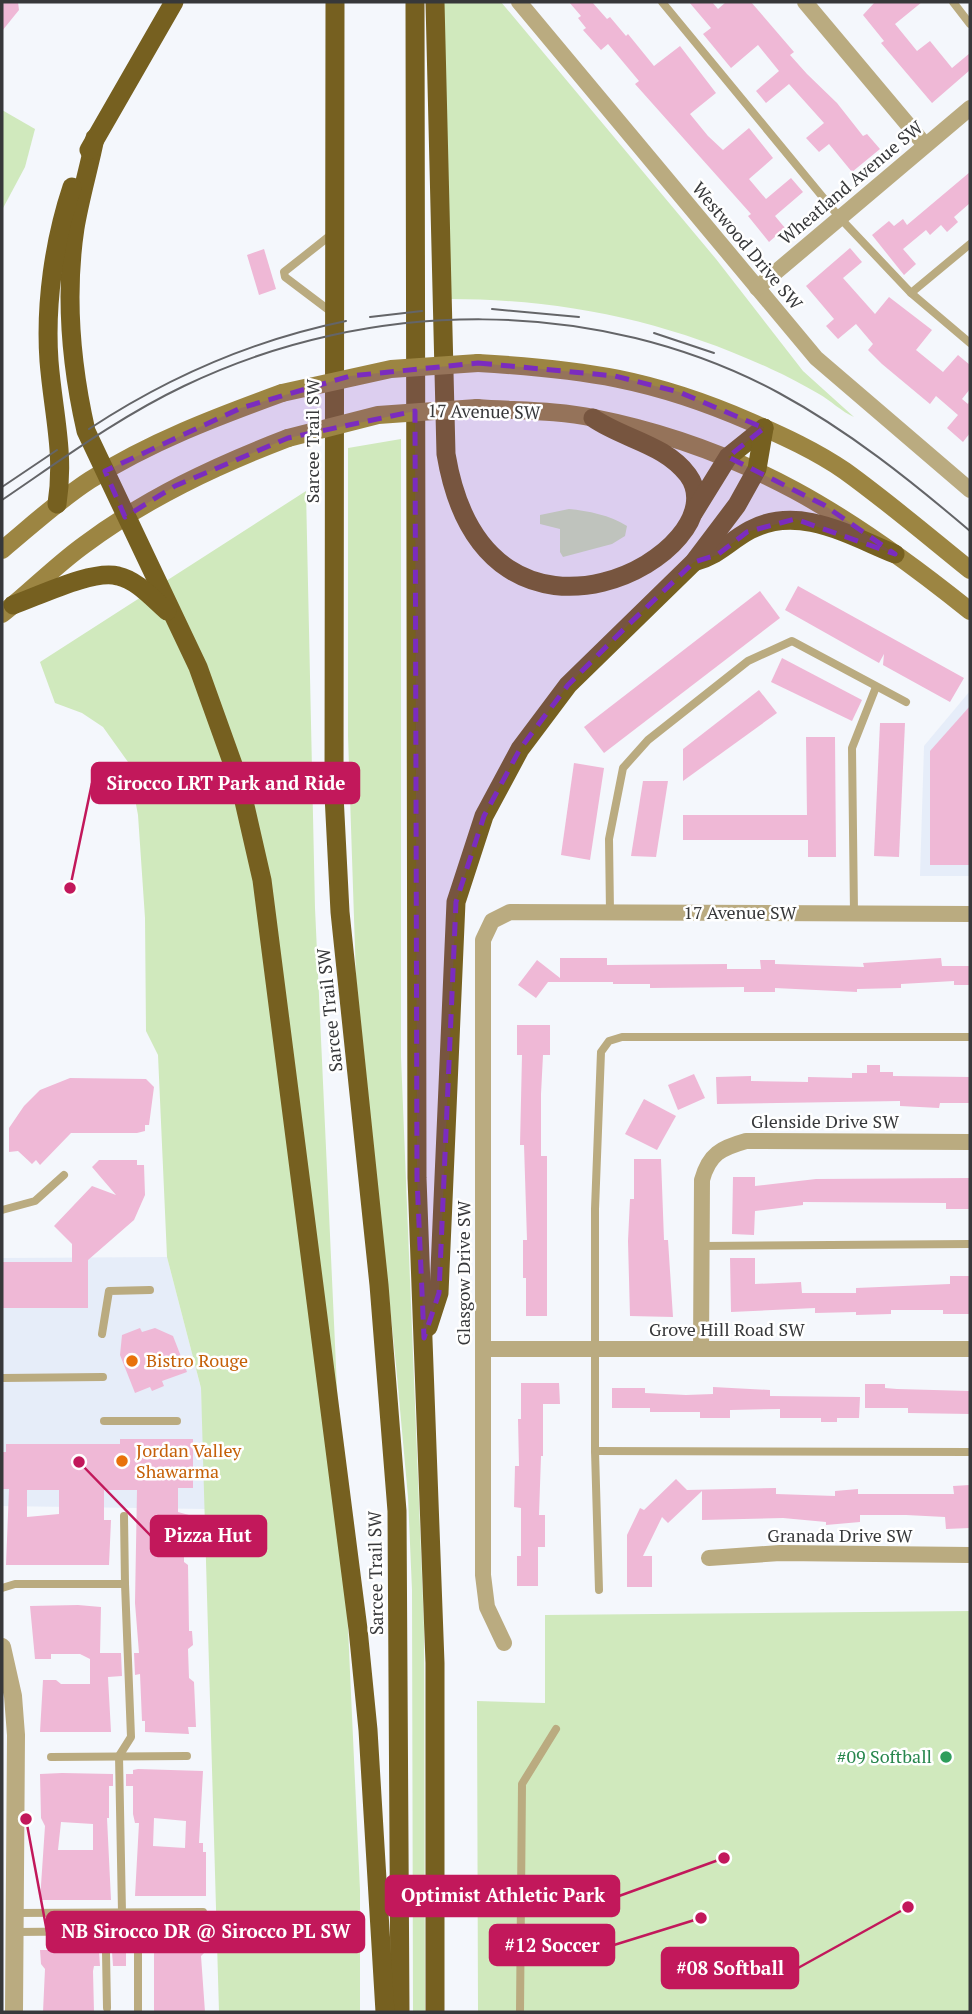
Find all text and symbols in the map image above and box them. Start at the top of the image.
street label: Wheatland Avenue SW [773,115,928,250]
street label: Westwood Drive SW [687,176,809,315]
street label: Sarcee Trail SW [300,379,324,503]
street label: 17 Avenue SW [427,398,541,424]
callout: Sirocco LRT Park and Ride [92,763,359,803]
text: Sirocco LRT Park and Ride [106,770,346,795]
street label: 17 Avenue SW [684,900,797,924]
street label: Sarcee Trail SW [311,947,347,1073]
street label: Glenside Drive SW [751,1109,899,1133]
street label: Glasgow Drive SW [451,1200,475,1346]
street label: Grove Hill Road SW [649,1317,805,1341]
place label: Bistro Rouge [146,1348,248,1372]
marker: Bistro Rouge [124,1353,140,1369]
place label: Jordan Valley Shawarma [136,1438,242,1483]
marker: Jordan Valley Shawarma [114,1453,130,1469]
street label: Sarcee Trail SW [362,1510,388,1635]
callout: Pizza Hut [151,1516,266,1556]
text: Pizza Hut [164,1522,252,1547]
street label: Granada Drive SW [767,1523,913,1547]
place label: #09 Softball [837,1744,932,1768]
marker: #09 Softball [938,1749,954,1765]
callout: Optimist Athletic Park [386,1876,619,1916]
text: Optimist Athletic Park [401,1882,606,1907]
callout: NB Sirocco DR @ Sirocco PL SW [47,1912,364,1952]
text: NB Sirocco DR @ Sirocco PL SW [61,1918,351,1943]
callout: #12 Soccer [490,1925,614,1965]
text: #12 Soccer [504,1932,601,1957]
callout: #08 Softball [662,1948,798,1988]
text: #08 Softball [676,1955,784,1980]

